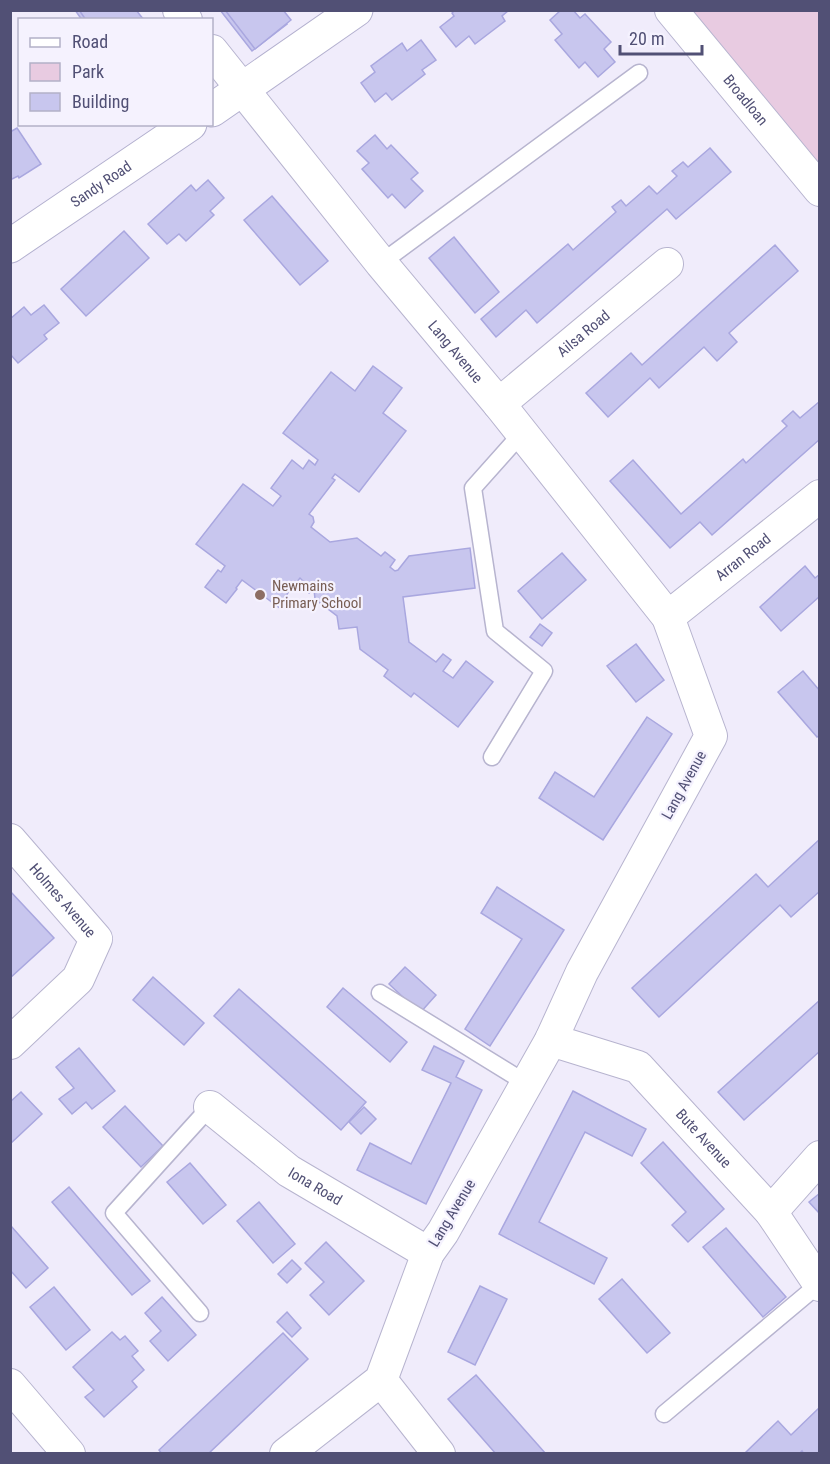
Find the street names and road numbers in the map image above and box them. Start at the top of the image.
street label: Broadloan [719,71,772,129]
street label: Sandy Road [67,157,135,211]
street label: Ailsa Road [553,306,614,361]
street label: Lang Avenue [424,317,487,387]
street label: Arran Road [712,530,774,585]
street label: Lang Avenue [658,748,710,822]
street label: Holmes Avenue [25,860,99,941]
street label: Bute Avenue [672,1105,735,1172]
street label: Iona Road [285,1164,345,1209]
street label: Lang Avenue [425,1176,479,1250]

